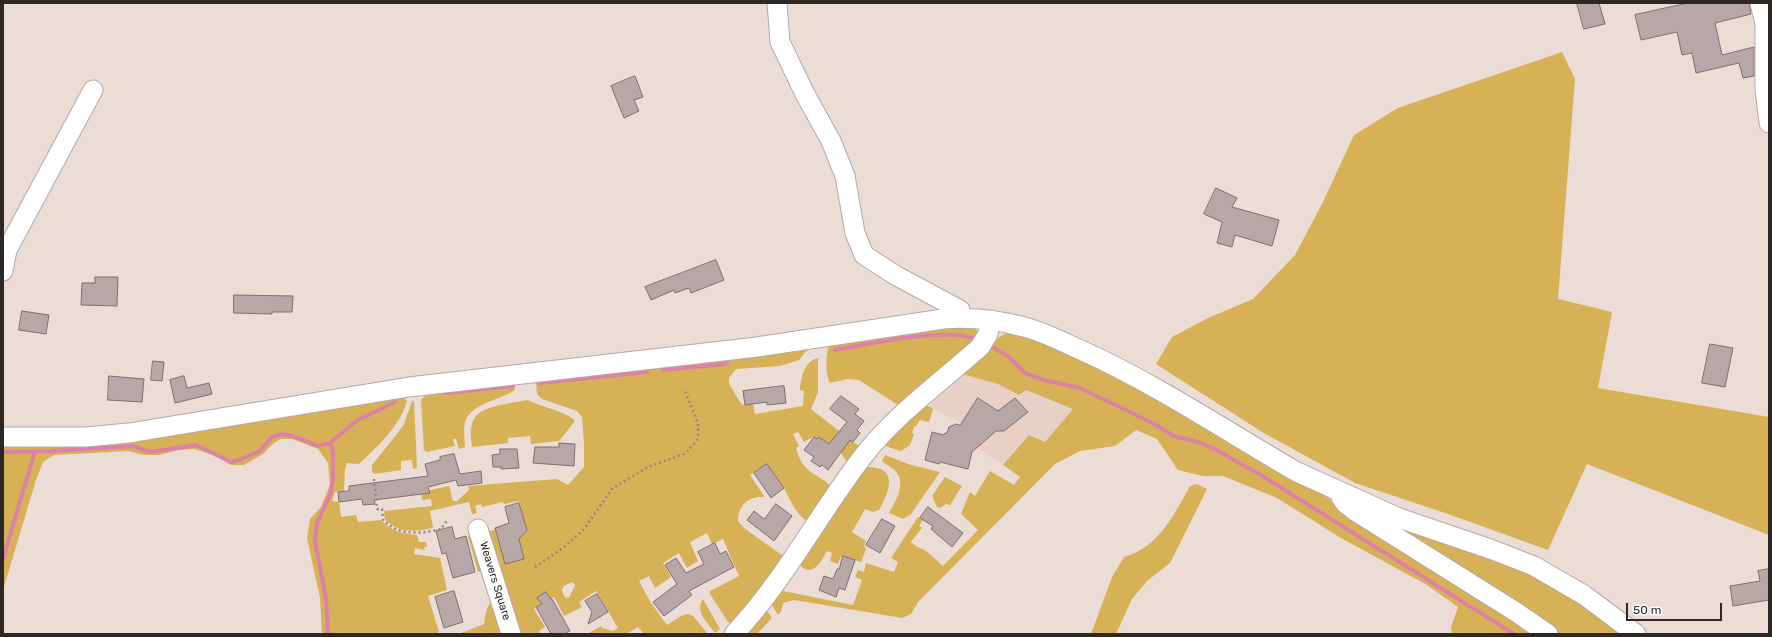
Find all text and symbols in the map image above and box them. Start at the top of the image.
street label: Weavers Square [477,540,513,622]
scale bar [1628,595,1724,621]
text: 50 m [1633,603,1661,617]

